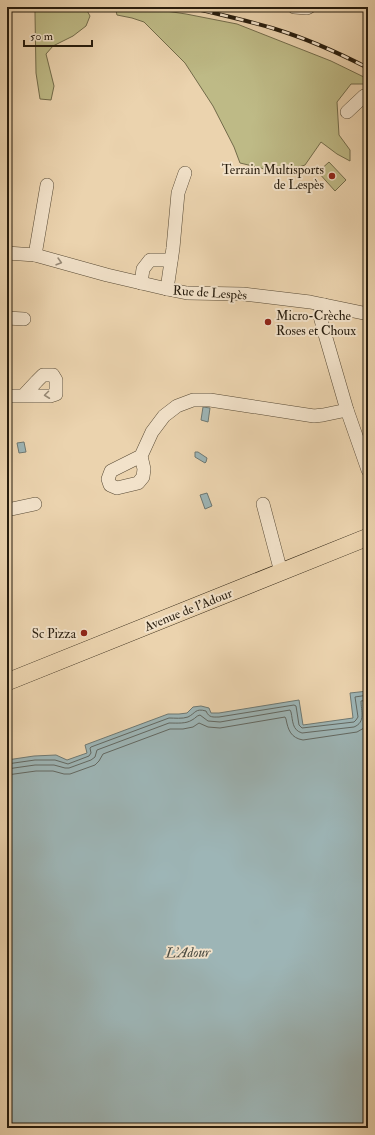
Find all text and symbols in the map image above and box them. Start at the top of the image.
scale bar [24,22,92,48]
text: 50 m [30,29,54,44]
place label: Terrain Multisports de Lespès [222,162,325,194]
marker: Terrain Multisports de Lespès [327,171,337,181]
one-way arrow [55,257,62,266]
street label: Rue de Lespès [172,282,248,305]
place label: Micro-Crèche Roses et Choux [276,308,356,339]
marker: Micro-Crèche Roses et Choux [263,317,273,327]
one-way arrow [44,391,50,400]
street label: Avenue de l'Adour [141,585,235,635]
place label: Sc Pizza [32,626,77,642]
marker: Sc Pizza [79,628,89,638]
water label: L'Adour [165,944,211,961]

